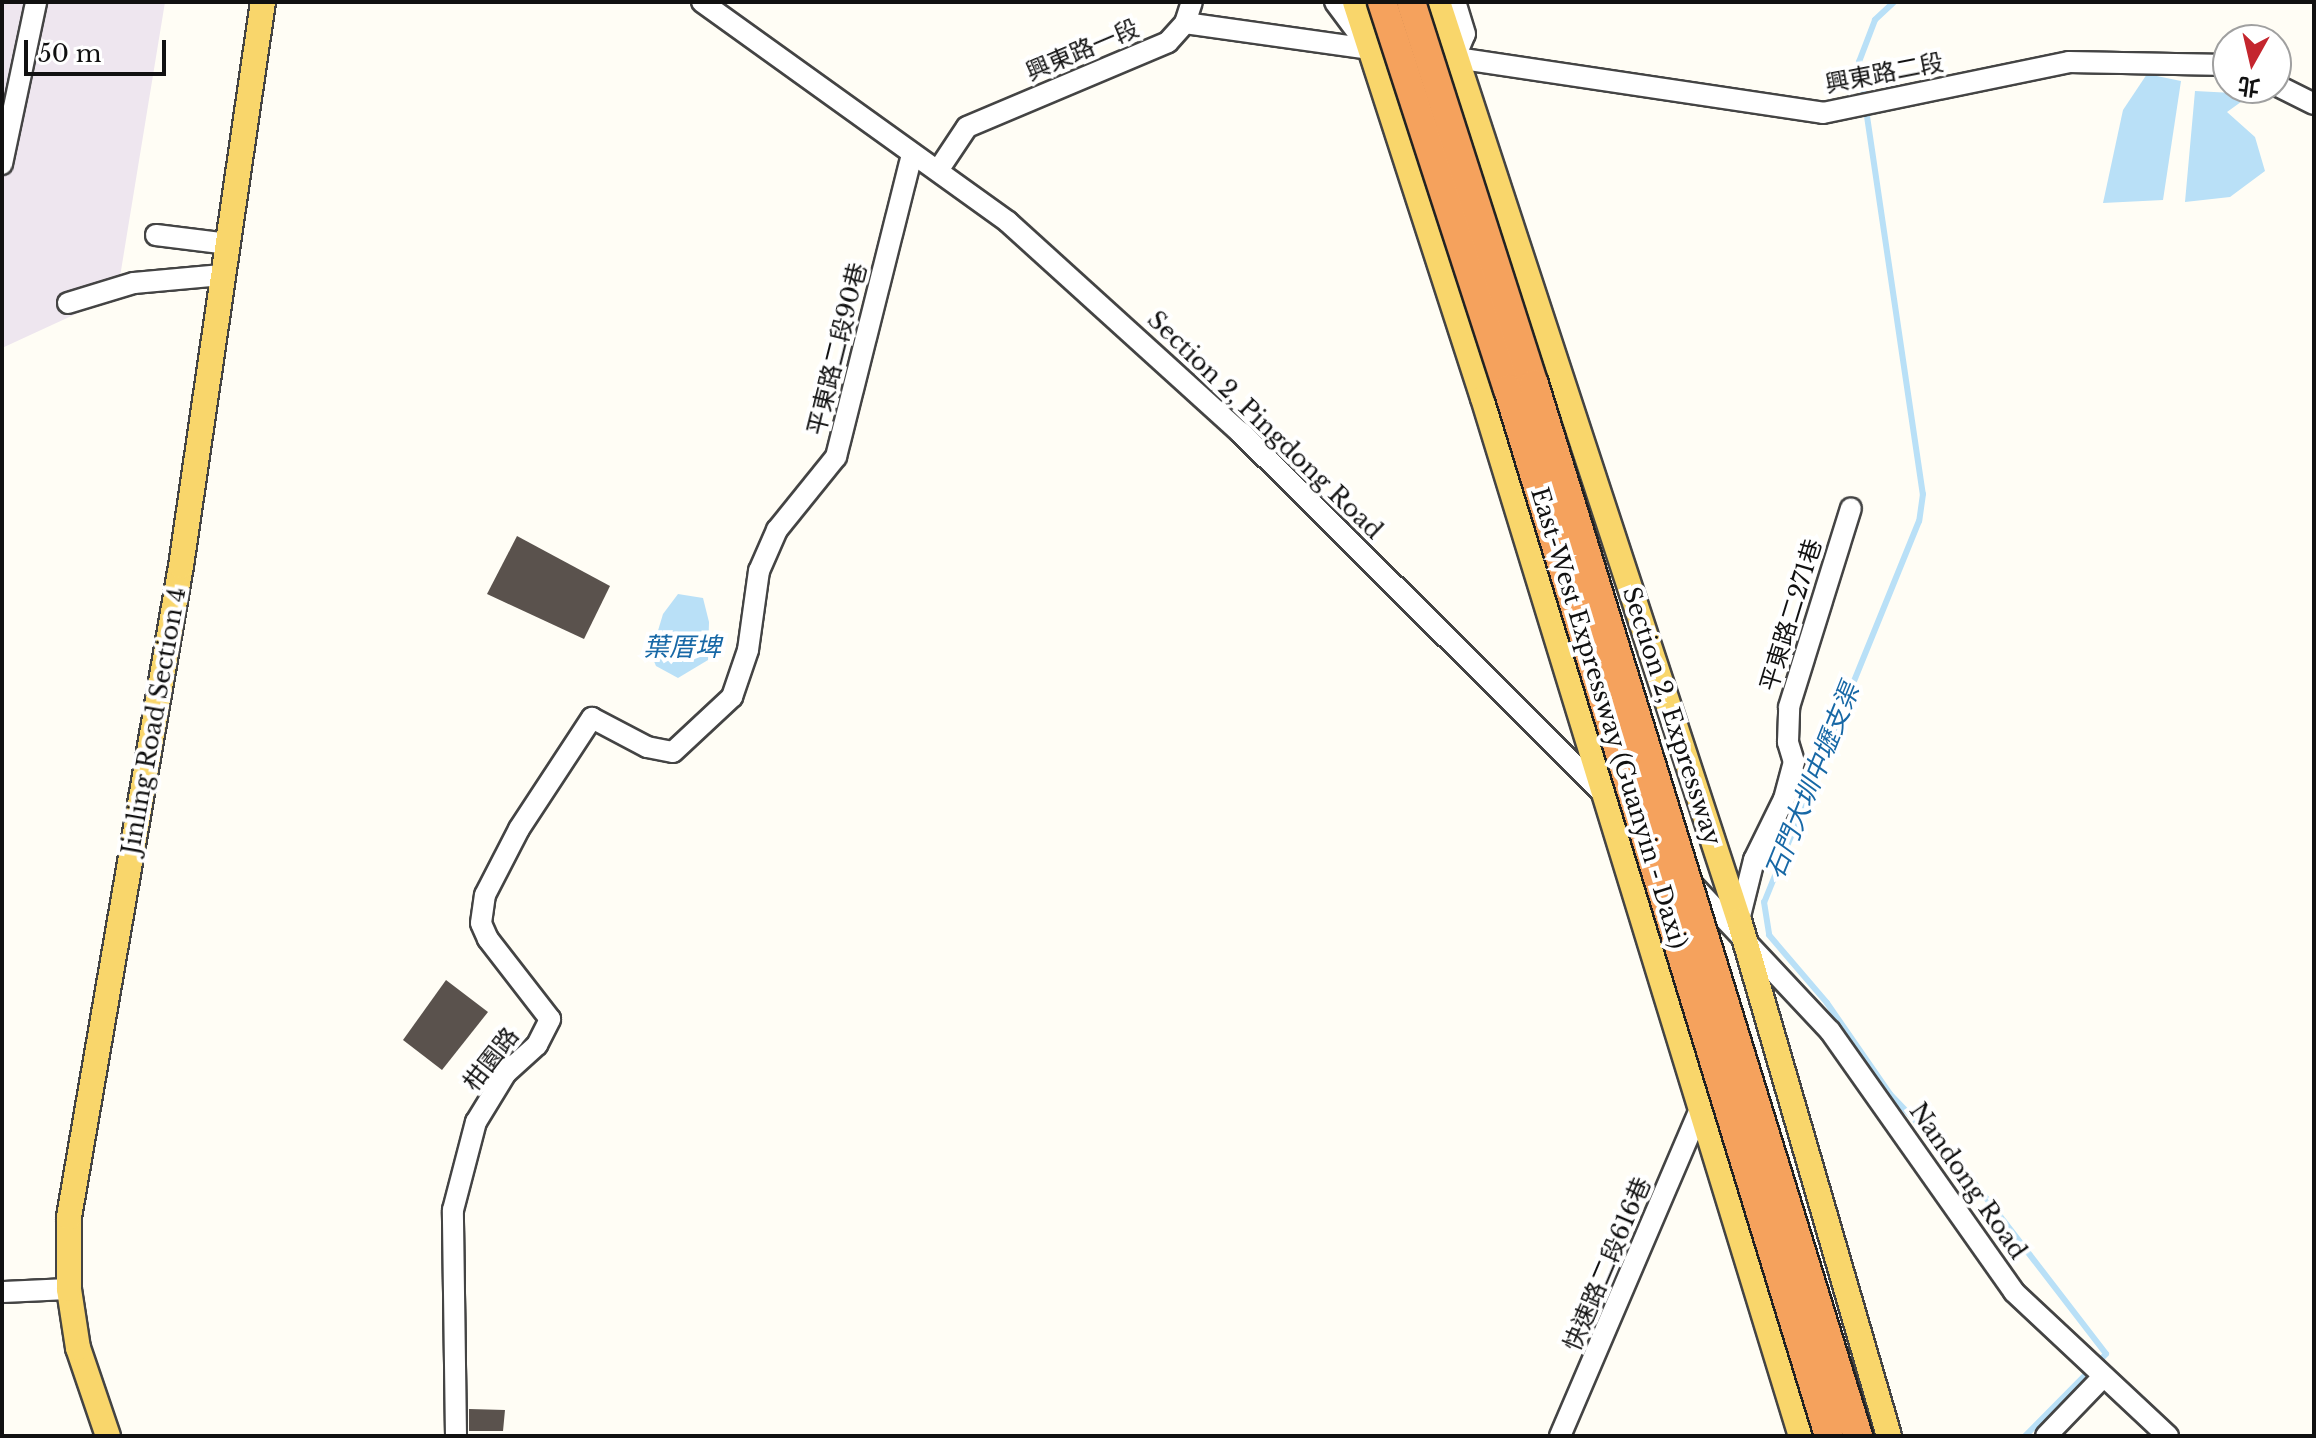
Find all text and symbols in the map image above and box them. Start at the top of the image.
street label: 興東路一段 [1021,13,1143,87]
scale bar [28,24,170,74]
north arrow [2212,24,2292,104]
text: 50 m [38,39,101,68]
street label: 興東路二段 [1822,47,1946,99]
text: 北 [2236,71,2262,101]
street label: 平東路二段90巷 [802,260,872,438]
street label: Section 2, Pingdong Road [1141,305,1389,545]
street label: East-West Expressway (Guanyin - Daxi) [1525,483,1693,953]
street label: 平東路二271巷 [1754,535,1828,695]
street label: Section 2, Expressway [1617,583,1727,849]
street label: Jinling Road Section 4 [116,585,192,857]
water label: 葉厝埤 [643,632,721,664]
water label: 石門大圳中壢支渠 [1760,679,1866,883]
street label: 柑園路 [457,1022,525,1096]
street label: Nandong Road [1903,1097,2033,1265]
street label: 快速路二段616巷 [1557,1173,1657,1355]

